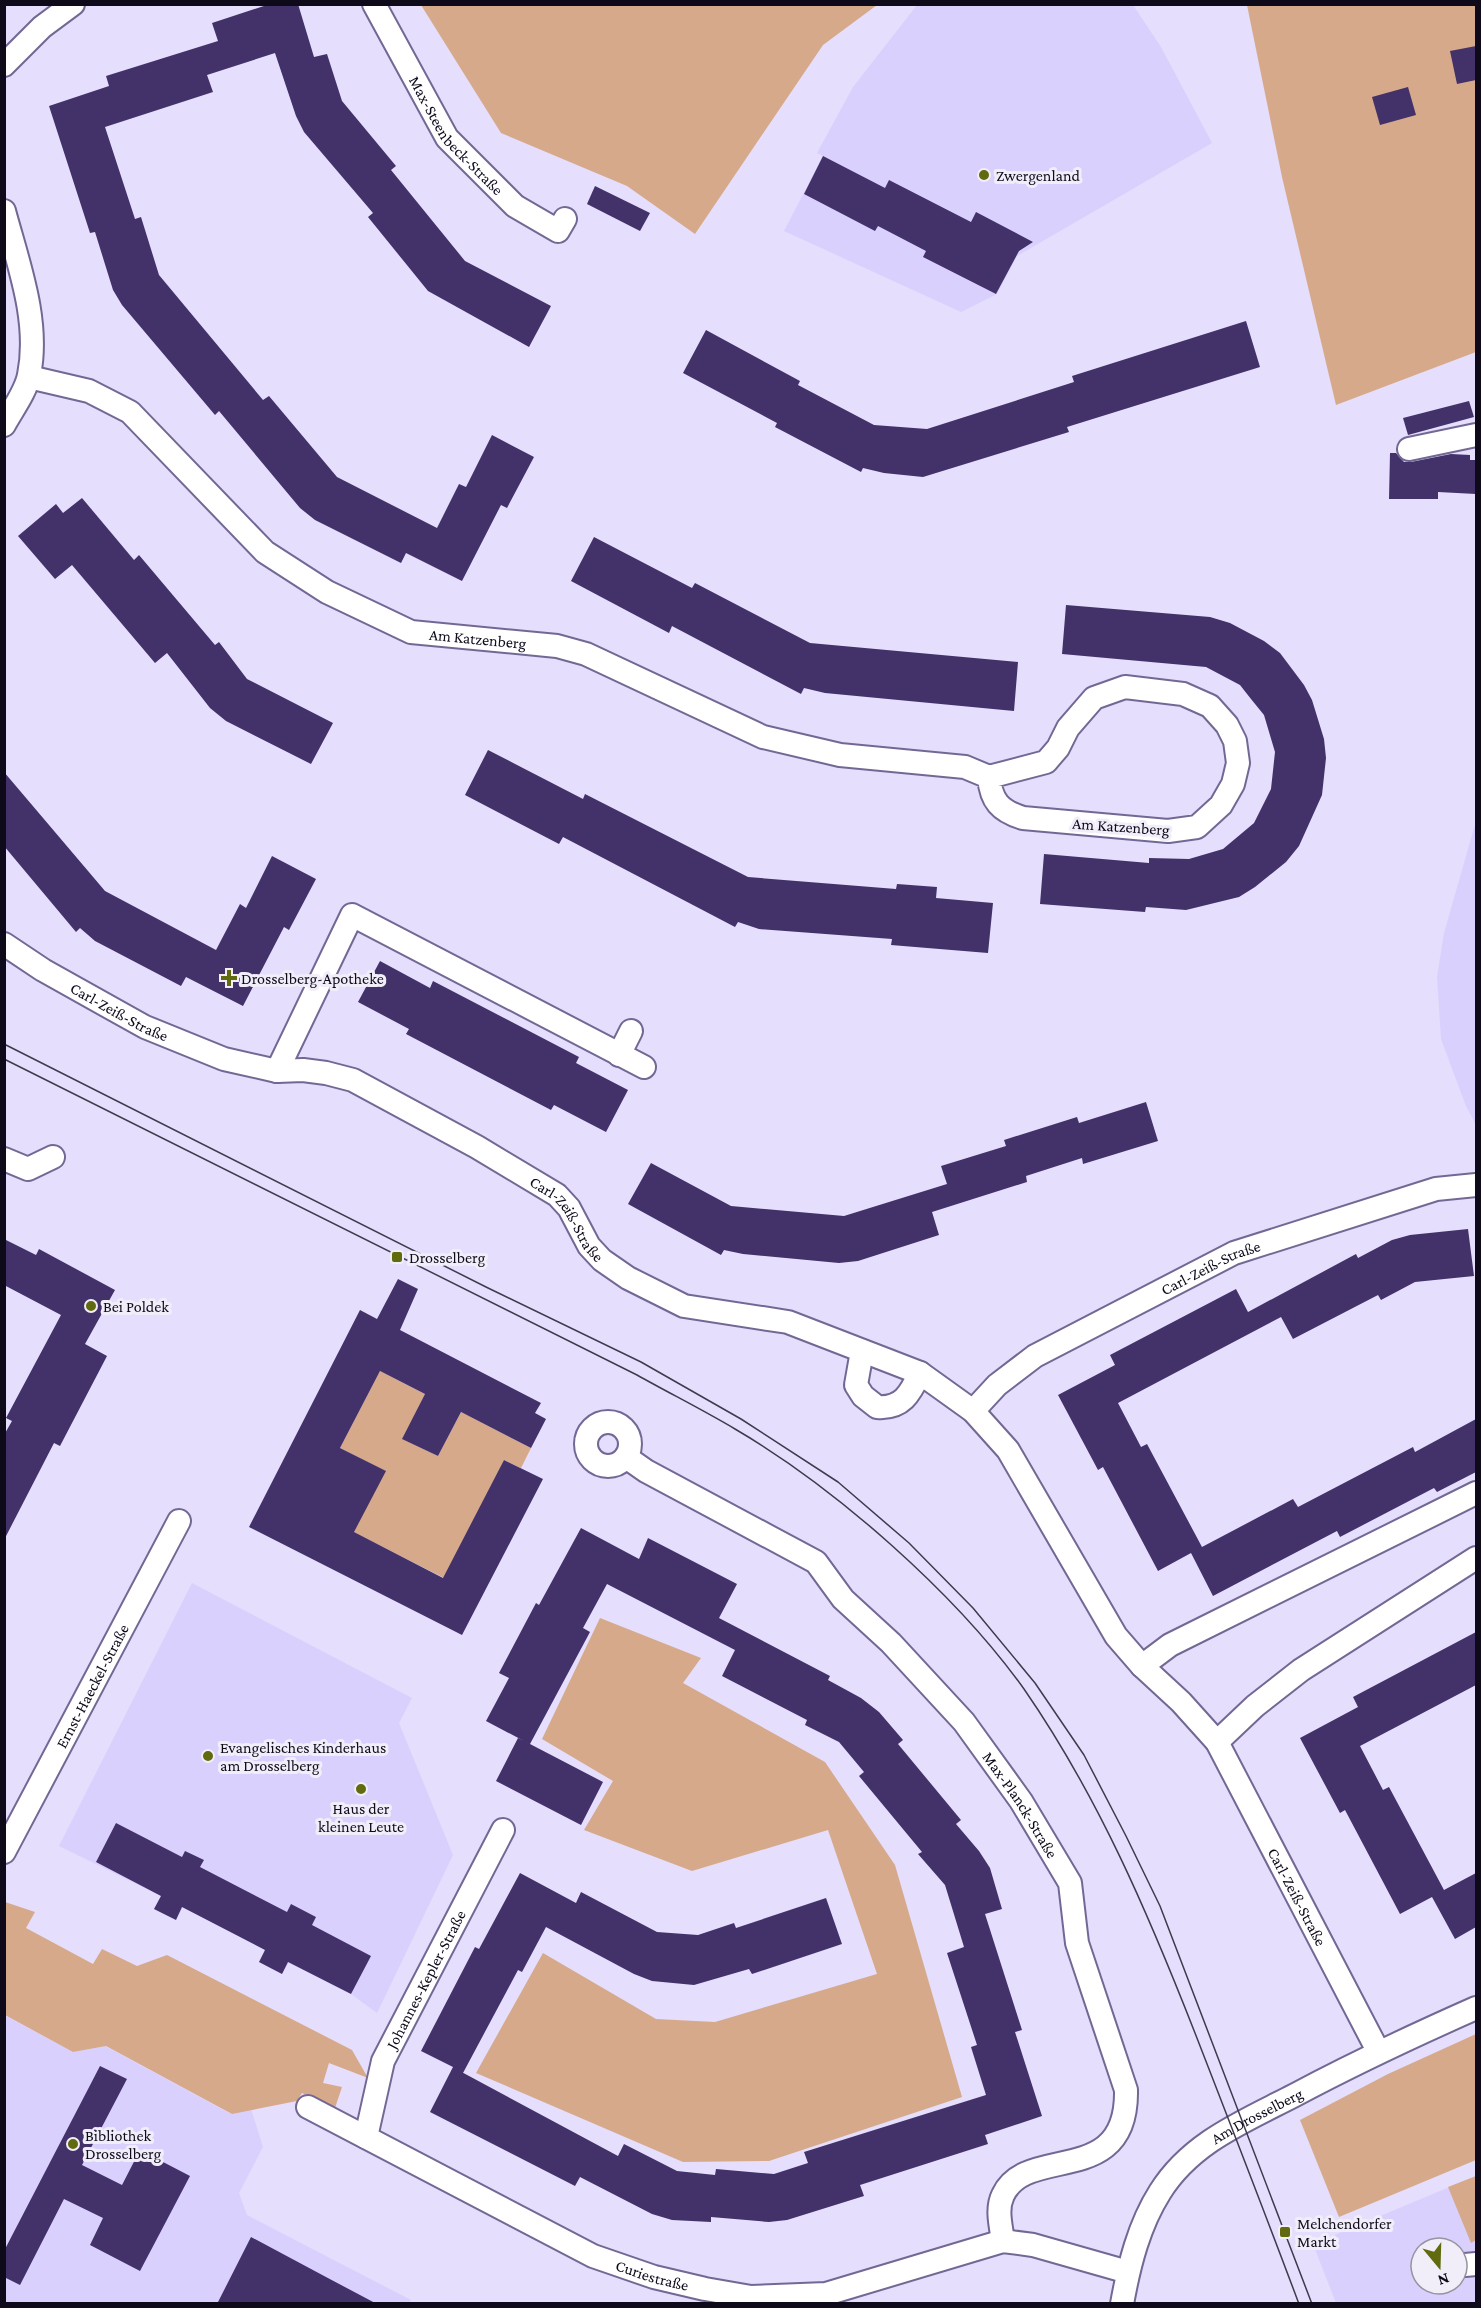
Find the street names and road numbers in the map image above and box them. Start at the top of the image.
street label: Max-Steenbeck-Straße [406,73,507,198]
street label: Am Katzenberg [428,626,527,653]
street label: Am Katzenberg [1072,815,1170,839]
street label: Carl-Zeiß-Straße [67,979,171,1044]
street label: Carl-Zeiß-Straße [527,1173,607,1265]
street label: Carl-Zeiß-Straße [1158,1237,1262,1298]
street label: Ernst-Haeckel-Straße [53,1621,132,1751]
street label: Max-Planck-Straße [979,1749,1061,1861]
street label: Carl-Zeiß-Straße [1265,1845,1330,1949]
street label: Johannes-Kepler-Straße [382,1907,469,2054]
street label: Am Drosselberg [1208,2085,1306,2147]
street label: Curiestraße [614,2257,690,2294]

